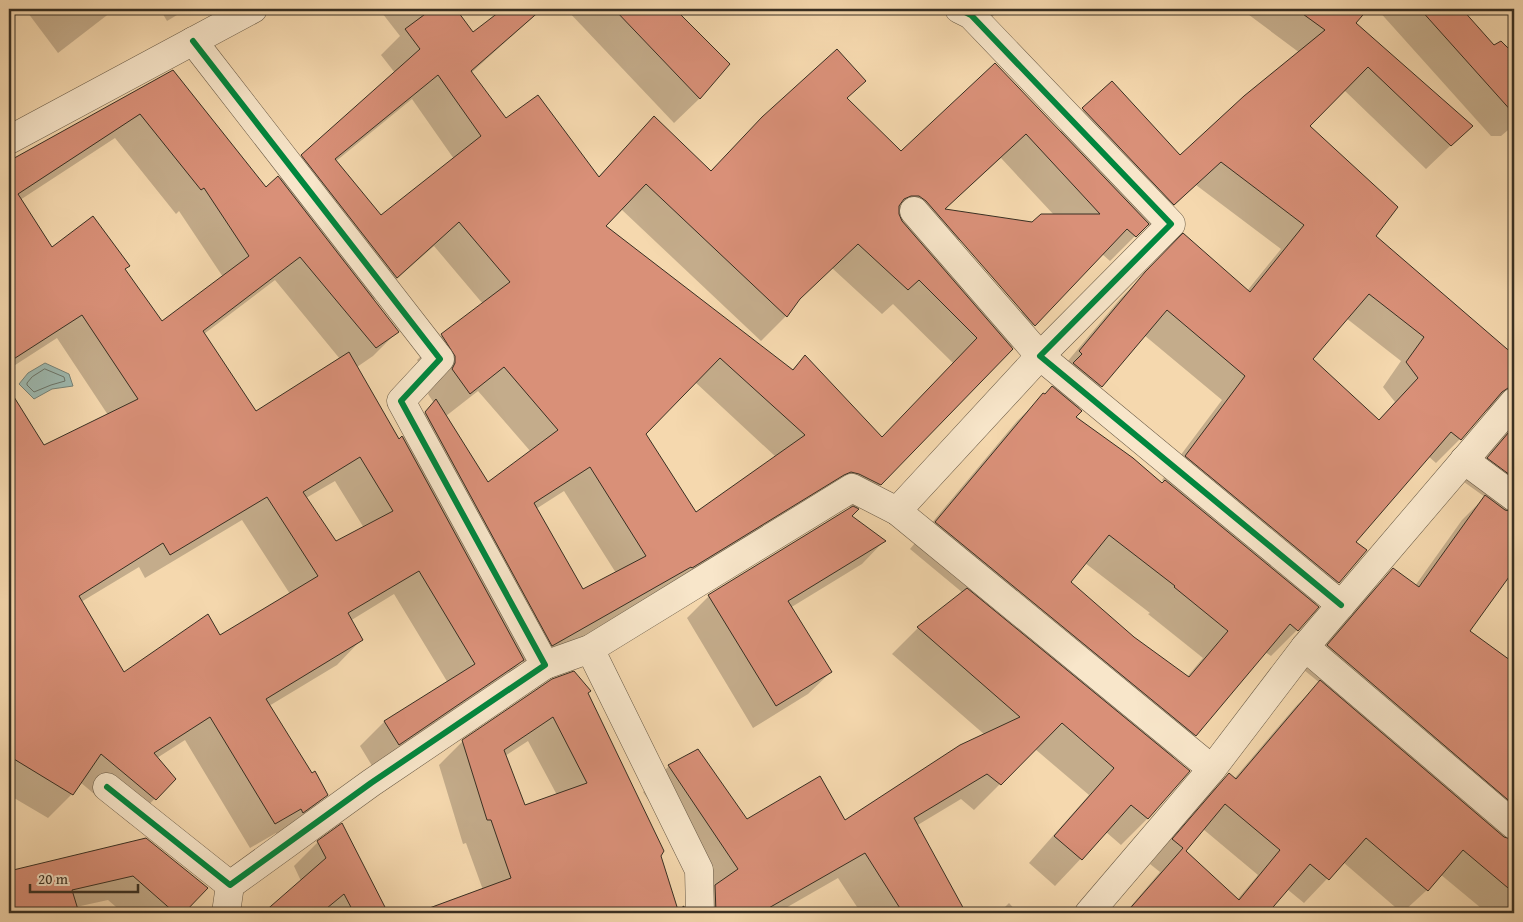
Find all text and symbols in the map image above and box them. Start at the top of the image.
scale bar [30,862,138,894]
text: 20 m [38,868,69,889]

